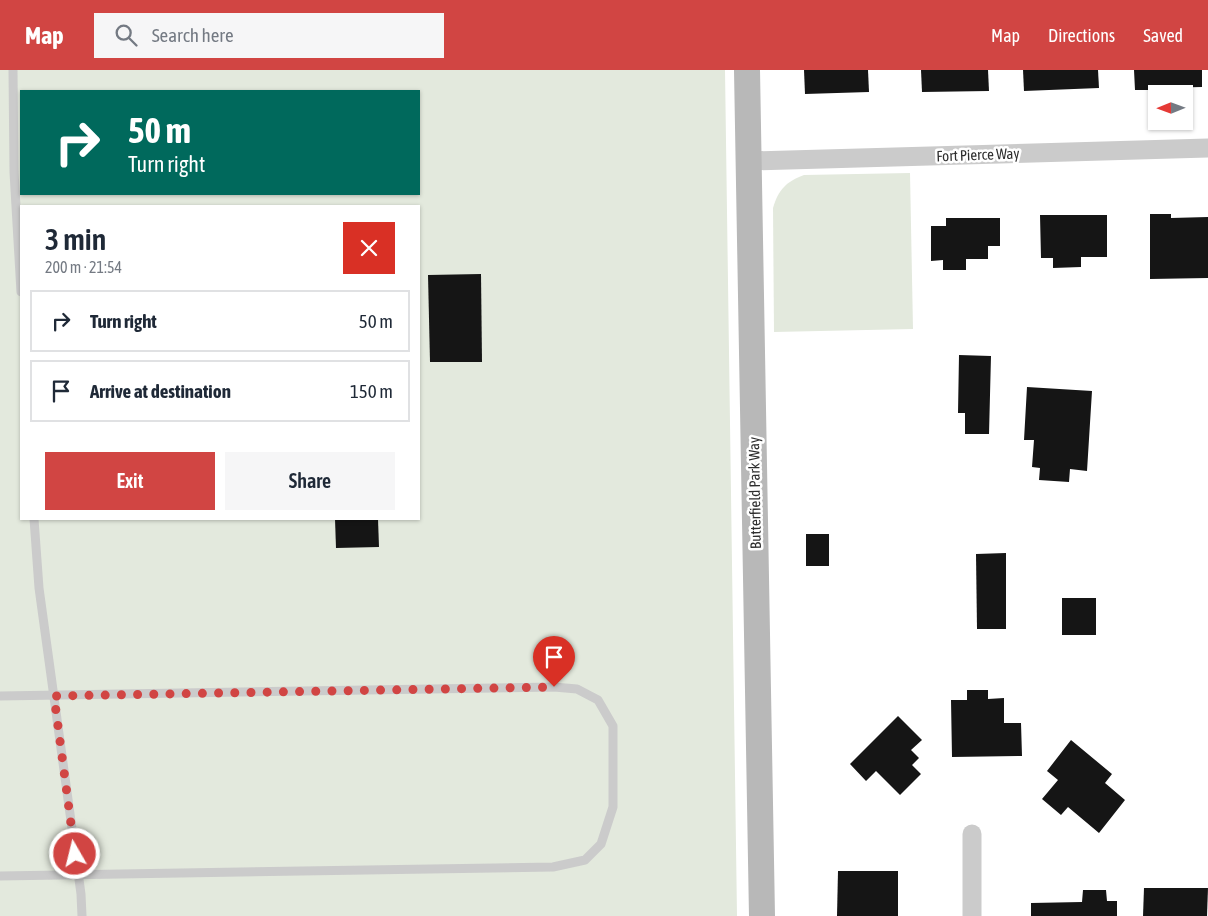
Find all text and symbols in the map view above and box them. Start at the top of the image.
search box [94,13,444,58]
icon: search [112,21,140,49]
text: Map [25,22,64,49]
text: Search here [152,24,234,46]
text: Map [991,25,1020,46]
text: Directions [1048,25,1115,46]
text: Saved [1143,25,1183,46]
north arrow [1148,85,1192,130]
map controls [1148,85,1193,130]
icon: right [45,110,110,175]
text: 50 m [128,110,191,150]
street label: Fort Pierce Way [936,145,1020,164]
text: Turn right [128,151,205,177]
text: 3 min [45,222,106,256]
button: close [343,222,395,274]
text: 200 m · 21:54 [45,258,122,276]
icon: right [47,307,75,335]
text: Turn right [90,310,157,332]
text: 50 m [359,310,393,332]
icon: arrive [47,377,75,405]
text: Arrive at destination [90,380,231,402]
text: 150 m [350,380,393,402]
street label: Butterfield Park Way [745,437,764,549]
button: Exit [45,452,215,510]
button: Share [225,452,395,510]
pin [533,636,575,687]
icon: arrive [540,643,568,671]
position arrow [48,827,100,879]

